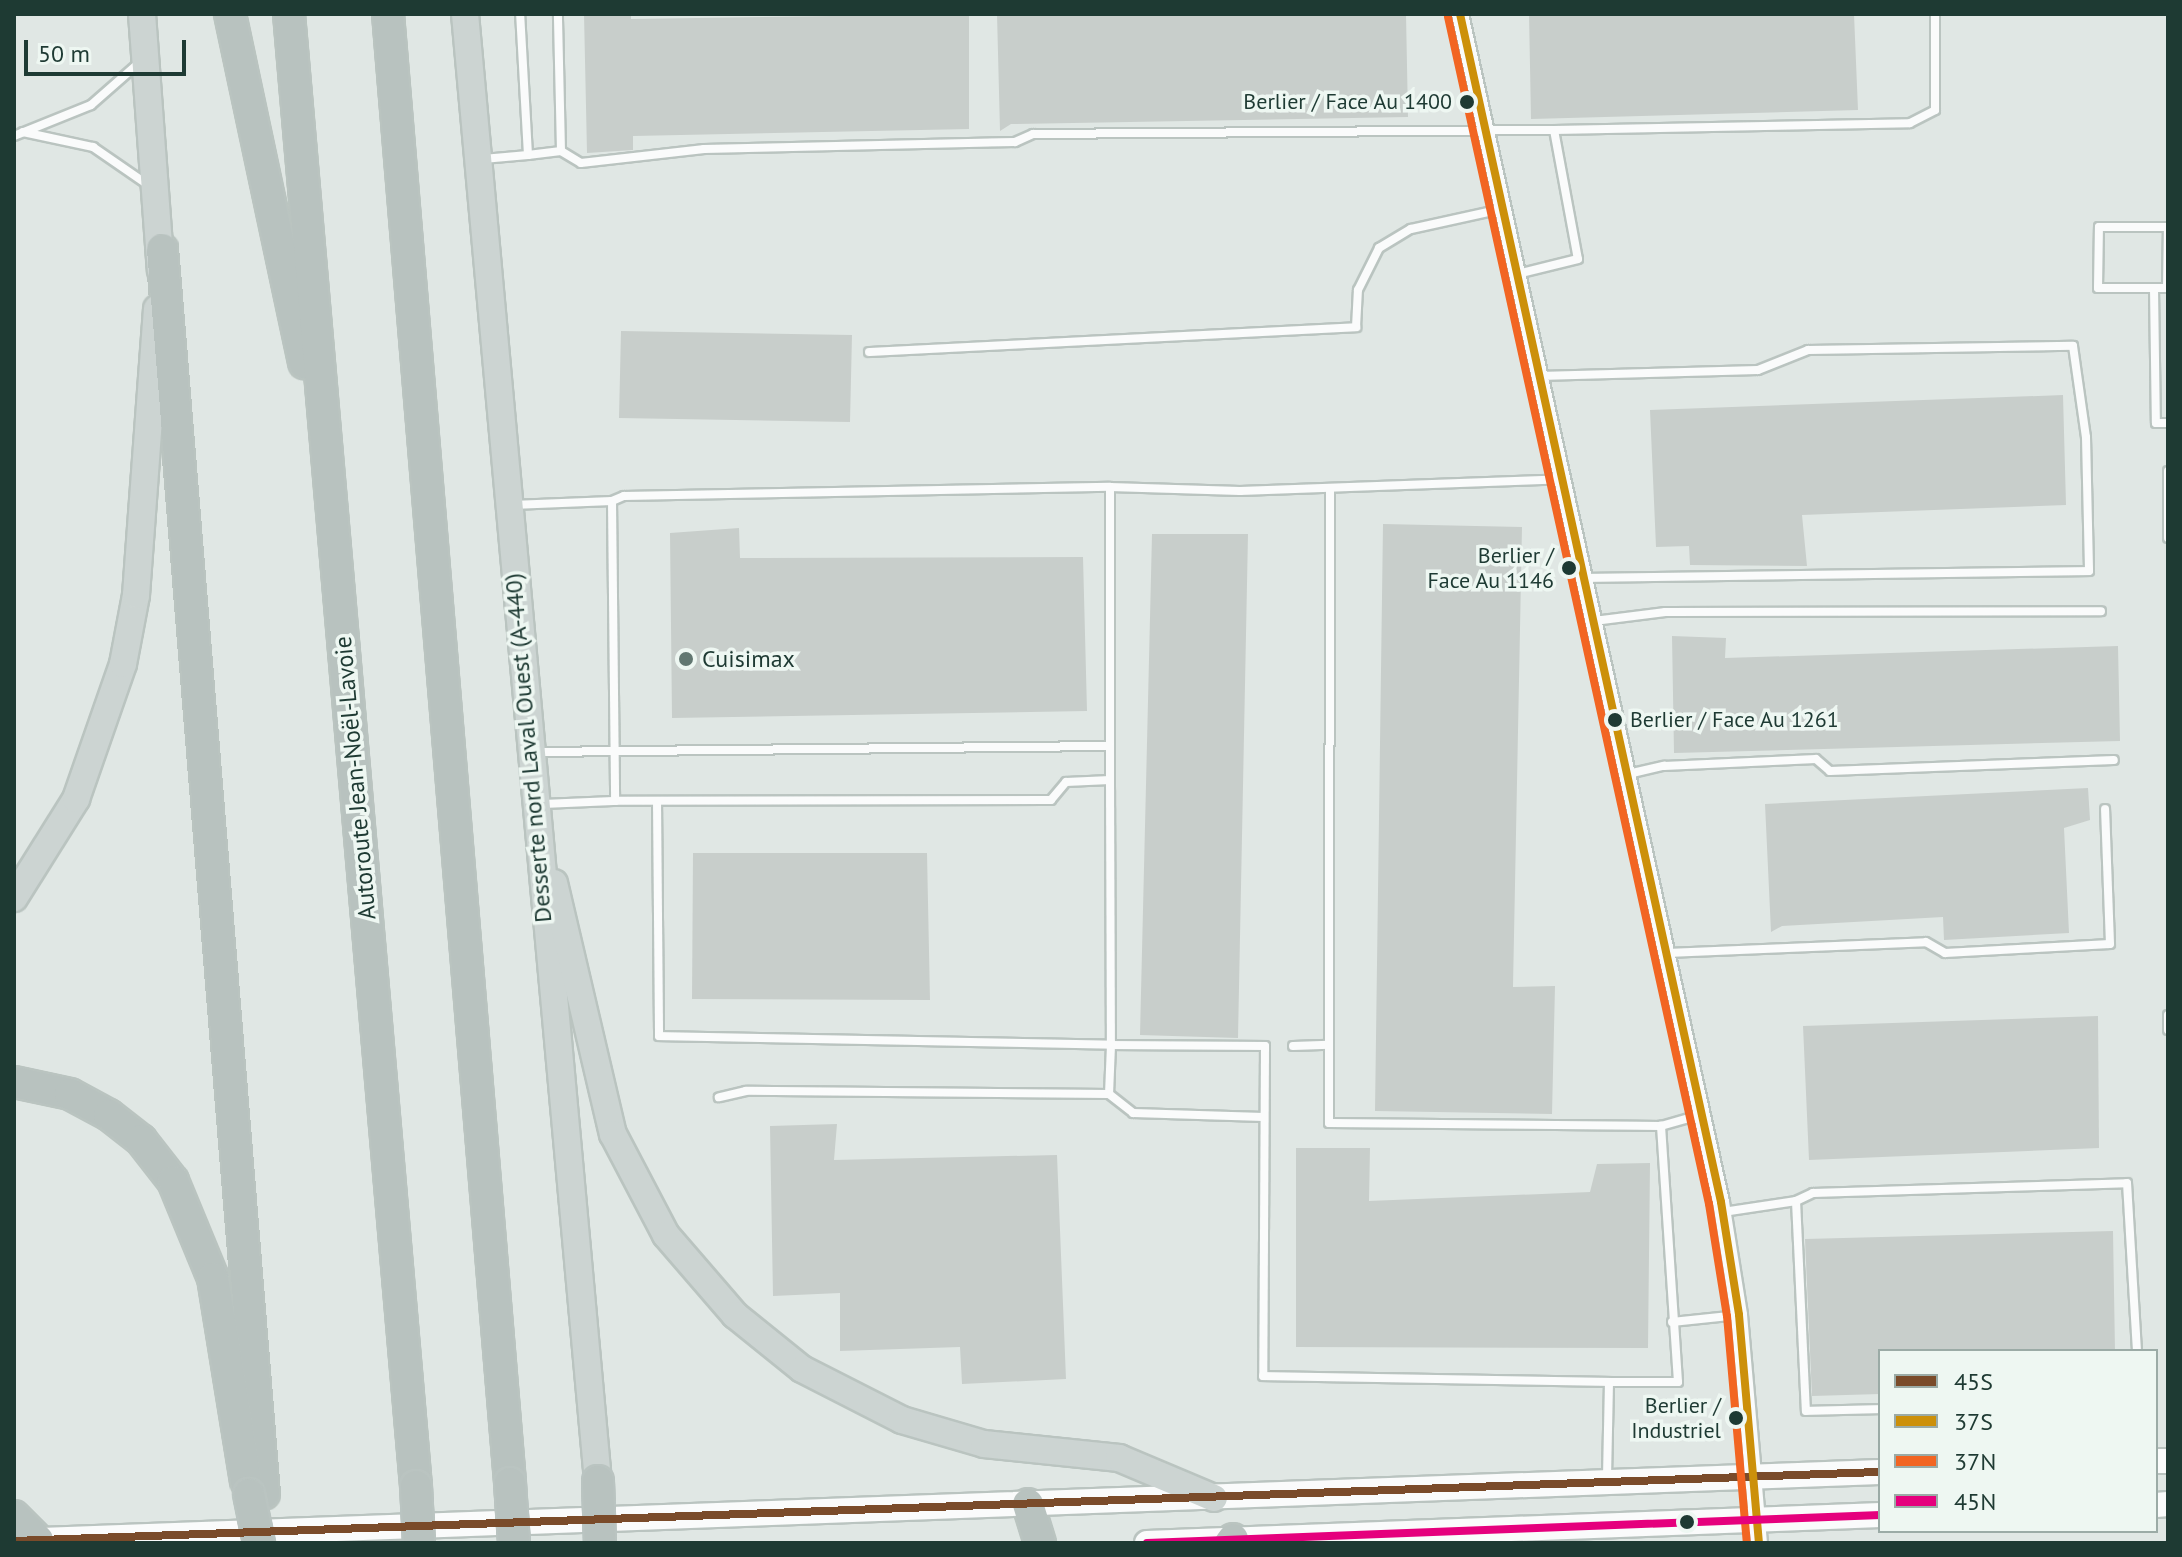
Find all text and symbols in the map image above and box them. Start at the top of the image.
scale bar [28,24,190,74]
text: 50 m [38,38,90,69]
place label: Berlier / Face Au 1400 [1243,89,1452,115]
marker: Berlier / Face Au 1400 [1459,94,1475,110]
place label: Berlier / Face Au 1146 [1427,542,1554,594]
marker: Berlier / Face Au 1146 [1561,560,1577,576]
street label: Desserte nord Laval Ouest (A-440) [498,572,558,924]
street label: Autoroute Jean-Noël-Lavoie [328,635,382,921]
place label: Cuisimax [702,645,795,673]
marker: Cuisimax [677,650,695,668]
place label: Berlier / Face Au 1261 [1630,707,1839,733]
marker: Berlier / Face Au 1261 [1607,712,1623,728]
legend [1878,1349,2158,1533]
text: 45S [1954,1366,1993,1397]
place label: Berlier / Industriel [1631,1392,1721,1444]
text: 37S [1954,1406,1993,1437]
marker: Berlier / Industriel [1728,1410,1744,1426]
text: 37N [1954,1446,1996,1477]
text: 45N [1954,1486,1996,1517]
unlabelled marker [1679,1514,1695,1530]

